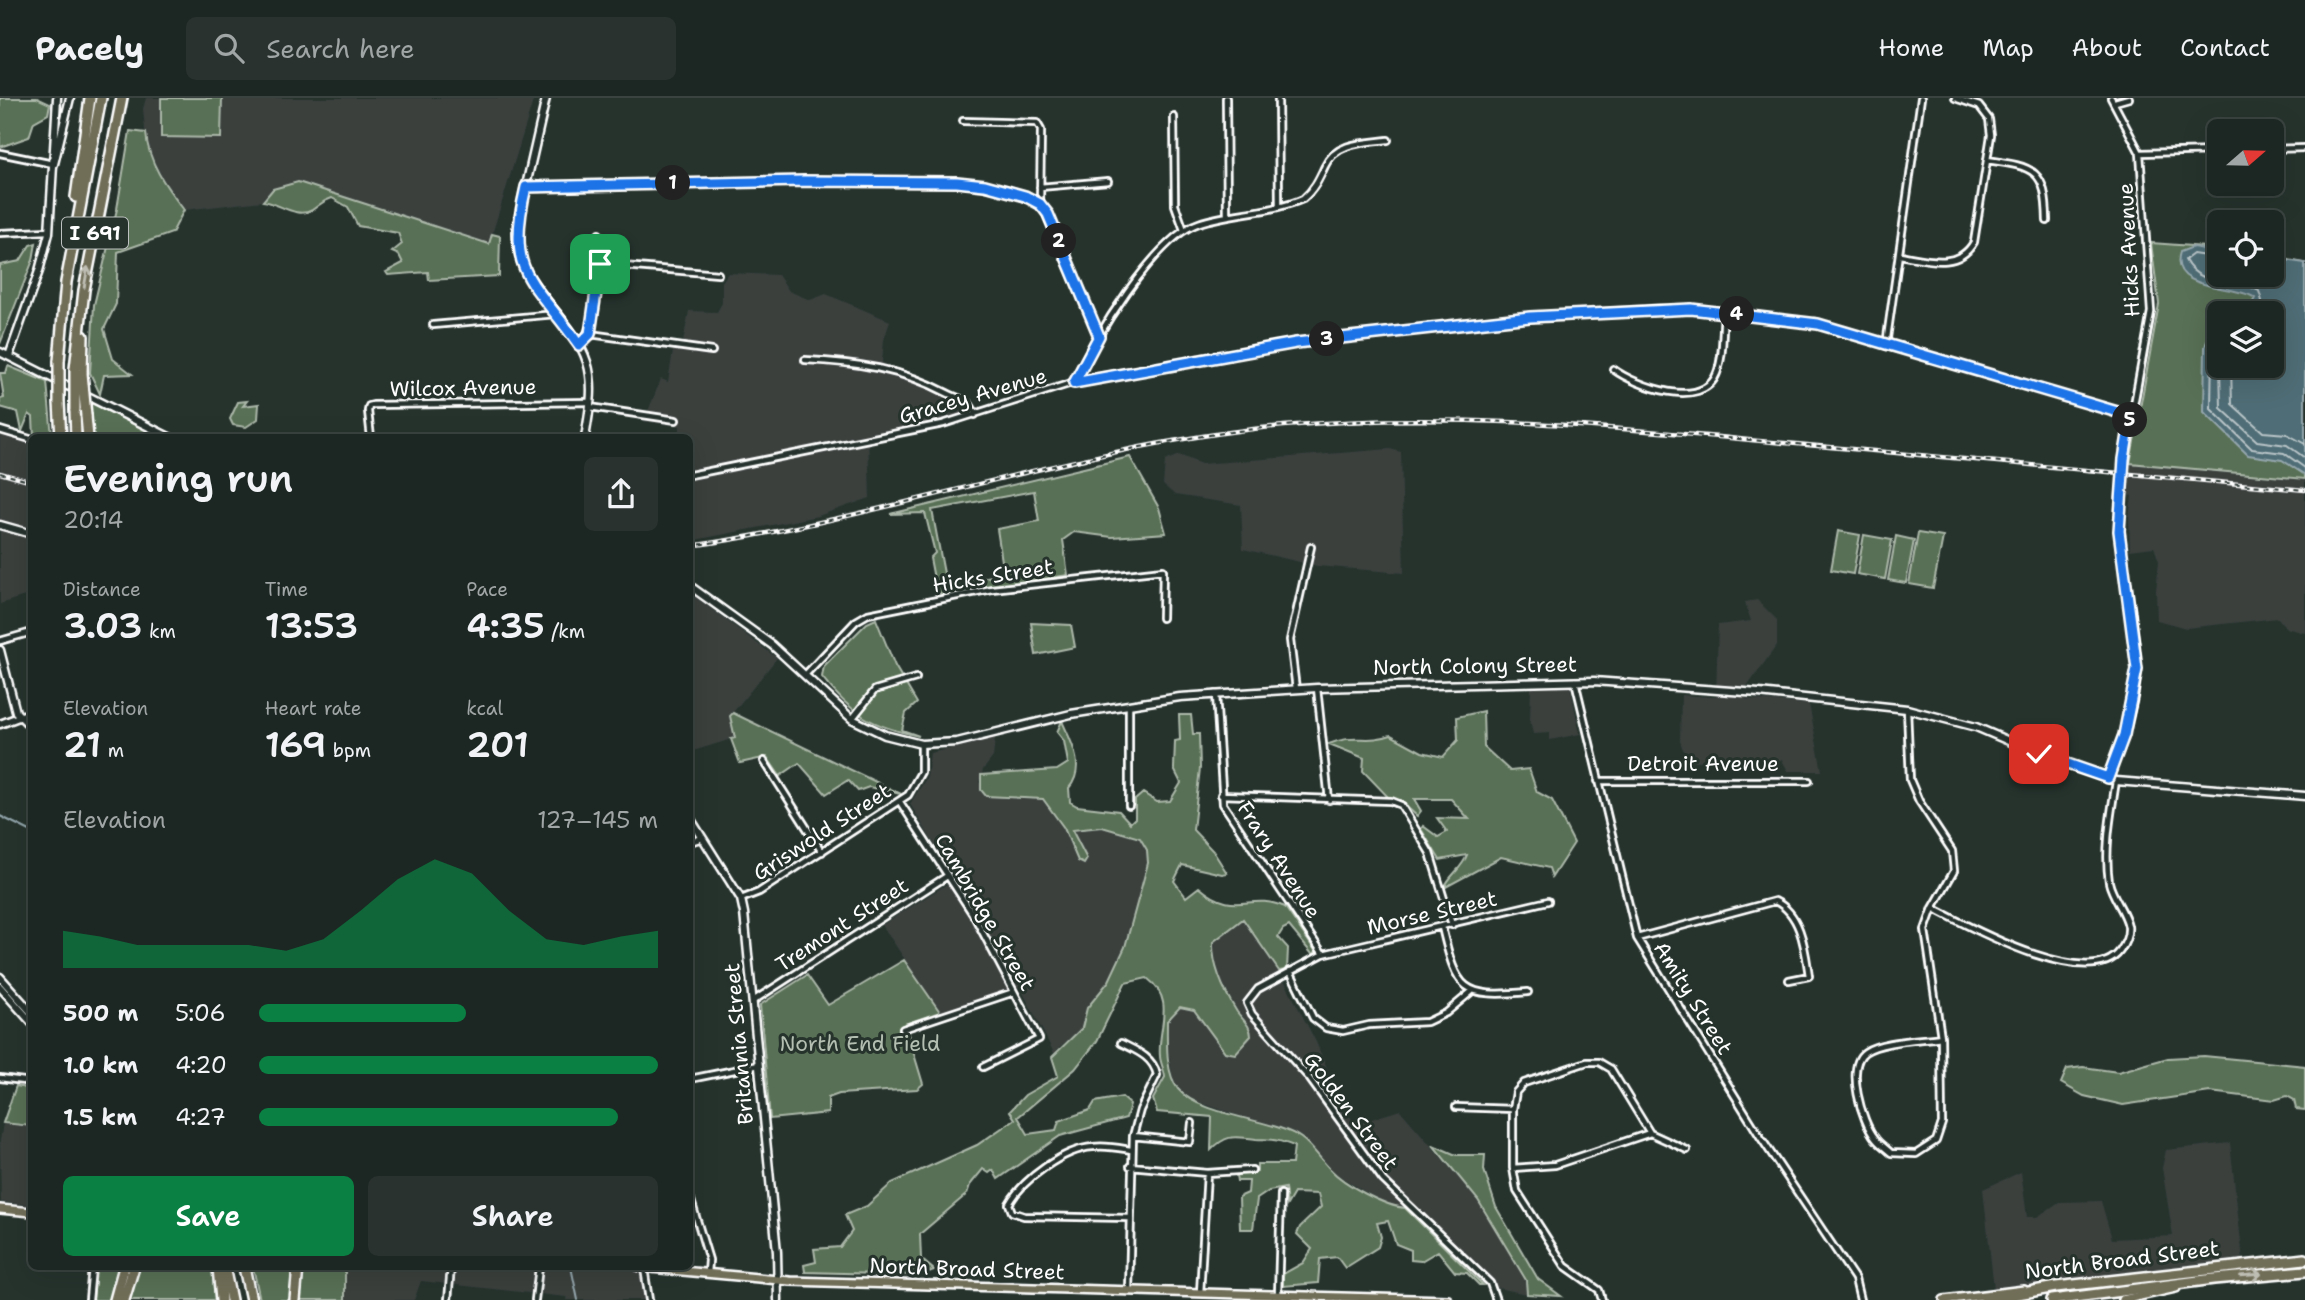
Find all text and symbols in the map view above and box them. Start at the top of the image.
search box [186,17,676,80]
text: Pacely [35,26,144,71]
icon: search [210,29,248,67]
text: Search here [266,31,415,66]
text: Home [1878,32,1944,64]
text: Map [1982,32,2034,64]
text: About [2072,32,2142,64]
text: Contact [2180,32,2270,64]
north arrow [2207,119,2284,196]
map controls [2207,119,2284,378]
pin: 1 [656,166,690,200]
text: 1 [668,170,677,195]
street label: Hicks Avenue [2112,182,2146,318]
button: locate [2207,210,2284,287]
road number: I 691 [62,217,128,248]
pin: 2 [1042,223,1076,258]
text: 2 [1052,228,1065,253]
pin [570,234,630,294]
icon: arrive [581,245,619,283]
one-way arrow [80,266,94,289]
pin: 4 [1720,296,1754,332]
text: 4 [1730,301,1743,326]
button: layers [2207,301,2284,378]
pin: 3 [1310,322,1344,356]
text: 3 [1320,326,1333,351]
street label: Gracey Avenue [896,362,1050,430]
street label: Wilcox Avenue [389,373,537,403]
pin: 5 [2112,402,2148,438]
text: 5 [2124,407,2135,432]
text: Evening run [63,453,293,504]
button: share [584,457,658,531]
text: 20:14 [63,505,123,535]
street label: Hicks Street [931,553,1055,599]
text: Distance [63,577,141,602]
text: Time [265,577,308,602]
text: Pace [466,577,508,602]
text: 3.03 [63,602,143,649]
text: 13:53 [265,602,358,649]
text: 4:35 [466,602,545,649]
text: km [143,619,176,644]
text: /km [545,619,585,644]
street label: North Colony Street [1373,650,1577,682]
text: Elevation [63,696,148,721]
text: Heart rate [265,696,361,721]
text: kcal [466,696,503,721]
text: 21 [63,721,101,768]
text: 169 [265,721,326,768]
text: 201 [466,721,529,768]
pin [2009,724,2069,784]
icon: check [2020,735,2058,773]
text: m [101,738,124,763]
text: bpm [326,738,371,763]
street label: Detroit Avenue [1627,750,1779,778]
street label: Griswold Street [747,777,897,887]
street label: Frary Avenue [1231,796,1327,924]
text: Elevation [63,805,166,835]
text: 127–145 m [537,805,658,835]
street label: Cambridge Street [929,828,1041,996]
street label: Tremont Street [770,872,914,978]
street label: Morse Street [1364,884,1500,942]
street label: Amity Street [1647,936,1739,1060]
street label: Britannia Street [718,962,760,1126]
text: 500 m [63,998,138,1028]
text: 5:06 [175,998,226,1028]
park label: North End Field [780,1030,940,1058]
street label: Golden Street [1297,1046,1405,1176]
text: 1.0 km [63,1050,138,1080]
text: 4:20 [175,1050,227,1080]
text: 1.5 km [63,1102,137,1132]
text: 4:27 [175,1102,226,1132]
button: Save [63,1176,354,1256]
button: Share [368,1176,658,1256]
street label: North Broad Street [2023,1234,2221,1286]
street label: North Broad Street [869,1252,1065,1286]
one-way arrow [2239,1268,2262,1281]

